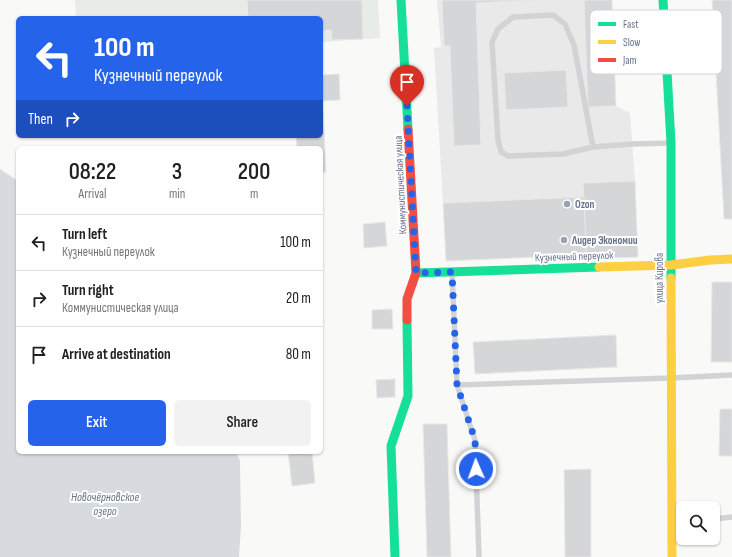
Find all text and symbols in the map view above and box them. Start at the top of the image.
legend [590,10,722,74]
text: Fast [623,18,639,31]
text: 100 m [94,31,155,64]
icon: left [28,32,80,84]
text: Slow [623,36,640,49]
text: Jam [622,54,637,67]
text: Кузнечный переулок [94,65,222,86]
pin [390,65,424,106]
icon: arrive [396,71,418,93]
icon: right [61,108,83,130]
text: Then [28,110,53,129]
street label: Коммунистическая улица [391,135,410,235]
text: 08:22 [69,157,116,186]
text: 3 [172,157,182,186]
text: 200 [238,157,270,186]
text: Arrival [78,186,106,202]
text: min [169,186,185,202]
text: m [250,186,258,202]
place label: Ozon [575,198,595,211]
marker: Ozon [562,199,572,209]
text: Turn left [62,225,107,244]
icon: left [28,232,50,254]
text: 100 m [280,233,311,252]
place label: Лидер Экономии [571,234,638,247]
marker: Лидер Экономии [559,235,569,245]
text: Кузнечный переулок [62,244,155,260]
street label: Кузнечный переулок [535,249,614,264]
street label: улица Кирова [653,253,666,303]
text: Turn right [62,281,114,300]
icon: right [28,288,50,310]
text: 20 m [286,289,311,308]
text: Коммунистическая улица [62,300,179,316]
icon: arrive [28,344,50,366]
text: Arrive at destination [62,345,171,364]
text: 80 m [286,345,311,364]
button: Exit [28,400,166,446]
button: Share [174,400,311,446]
position arrow [455,448,497,490]
water label: Новочёрновское озеро [71,490,139,519]
map controls [676,501,720,545]
button: search [676,501,720,545]

